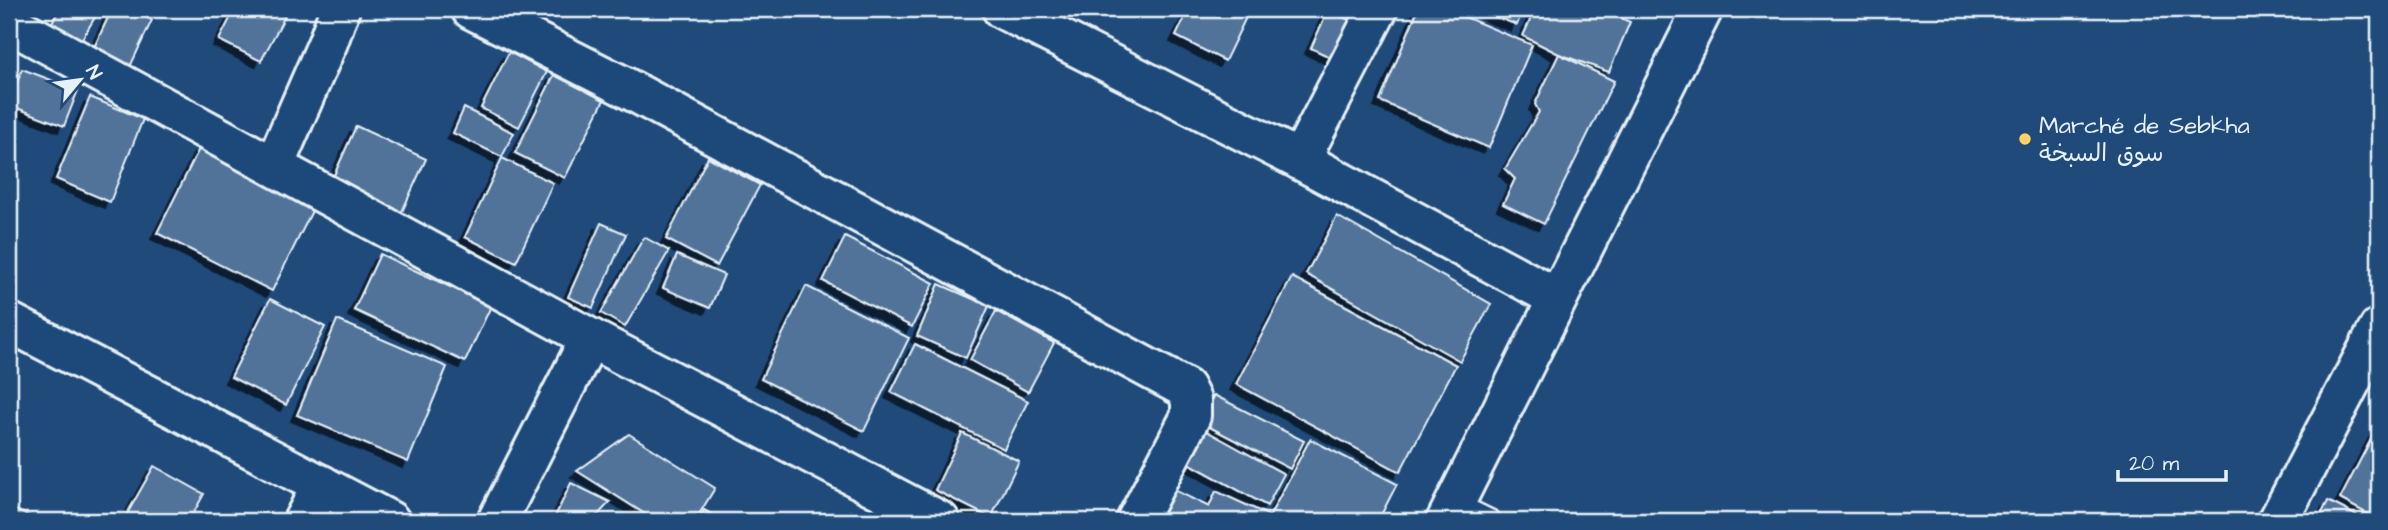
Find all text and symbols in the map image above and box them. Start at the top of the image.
north arrow [46,46,116,116]
text: N [79,61,108,84]
place label: Marché de Sebkha سوق السبخة [2039,109,2250,171]
marker: Marché de Sebkha سوق السبخة [2017,131,2033,147]
scale bar [2118,439,2227,483]
text: 20 m [2129,449,2180,478]

